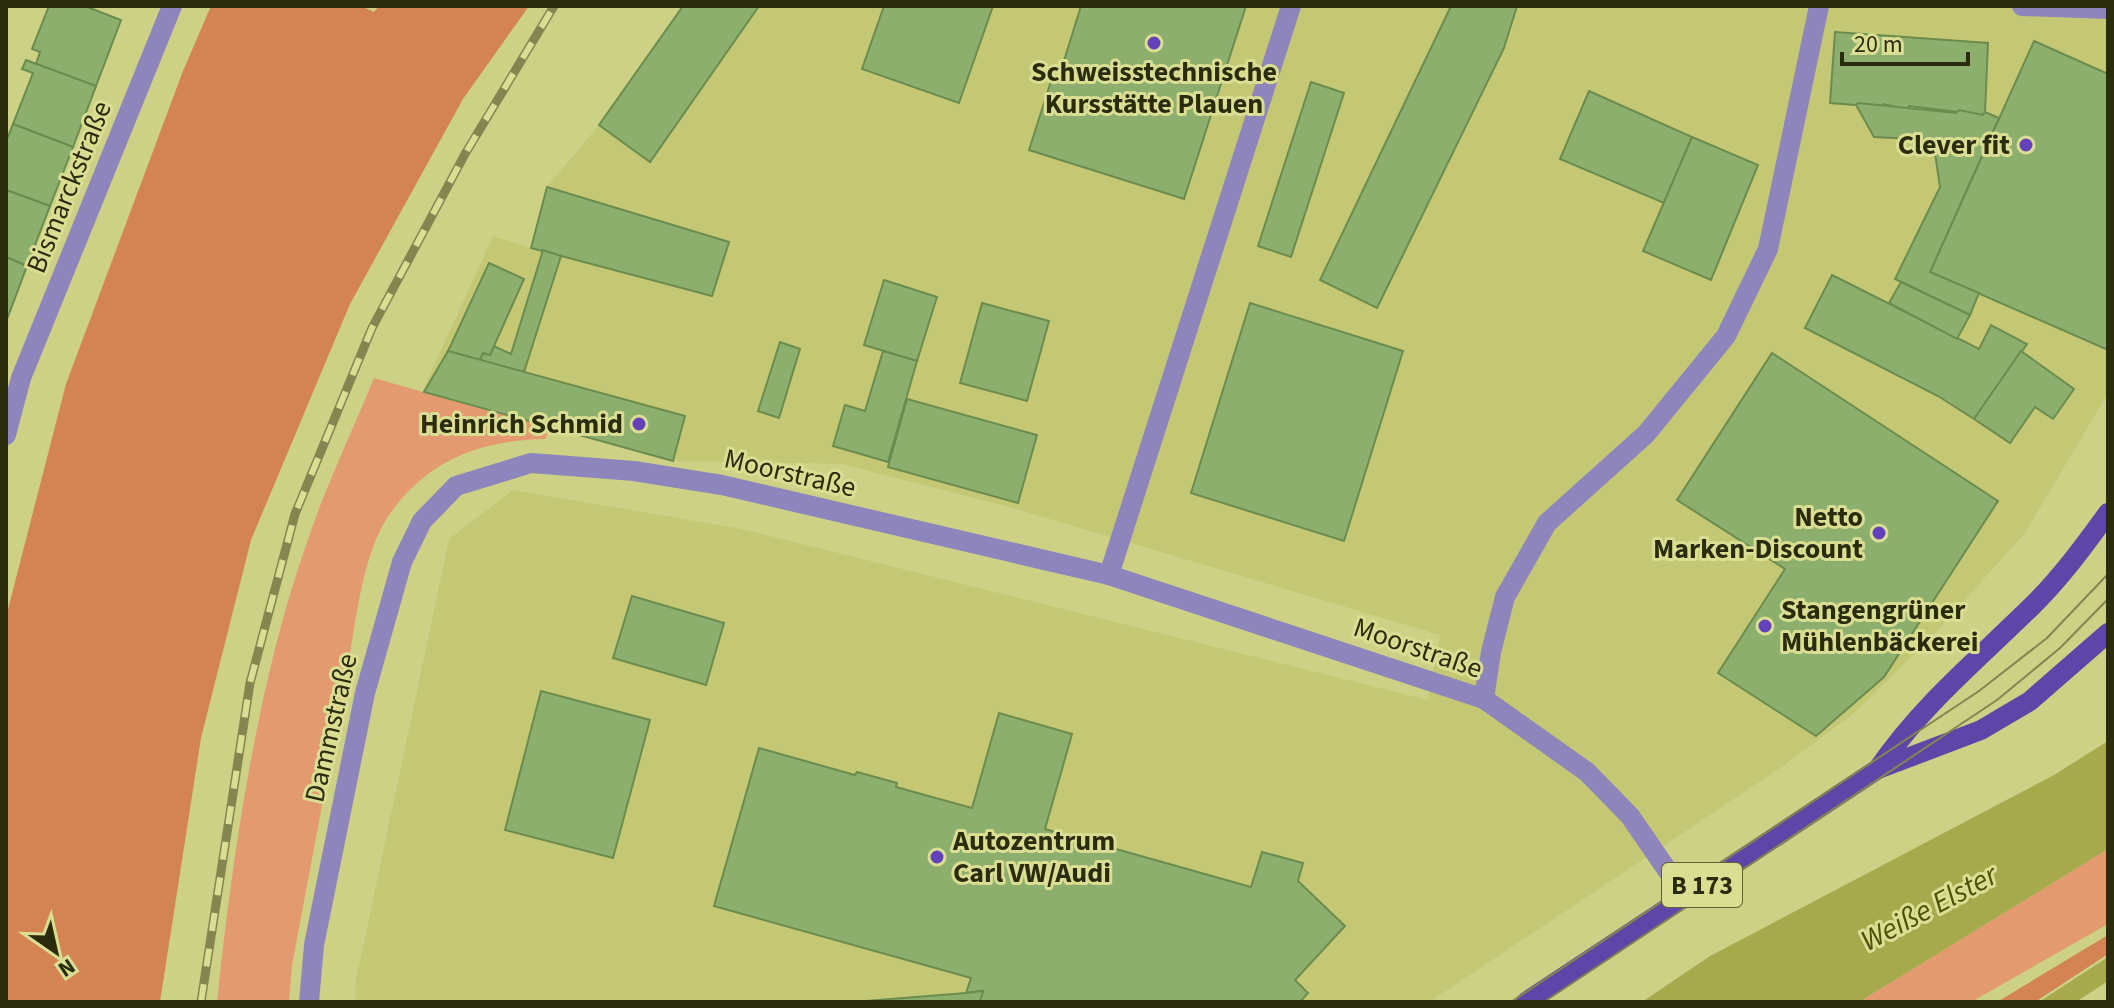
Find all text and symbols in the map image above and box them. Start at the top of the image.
scale bar [1842,16,1968,66]
text: 20 m [1854,27,1903,62]
marker: Schweisstechnische Kursstätte Plauen [1145,34,1163,52]
place label: Schweisstechnische Kursstätte Plauen [1031,52,1277,124]
street label: Bismarckstraße [16,95,122,279]
place label: Clever fit [1898,125,2010,165]
marker: Clever fit [2017,136,2035,154]
place label: Heinrich Schmid [420,404,623,444]
marker: Heinrich Schmid [630,415,648,433]
street label: Moorstraße [720,438,860,508]
place label: Netto Marken-Discount [1653,497,1863,569]
marker: Netto Marken-Discount [1870,524,1888,542]
place label: Stangengrüner Mühlenbäckerei [1781,590,1979,662]
street label: Moorstraße [1348,607,1488,689]
marker: Stangengrüner Mühlenbäckerei [1756,617,1774,635]
street label: Dammstraße [294,650,368,806]
place label: Autozentrum Carl VW/Audi [952,821,1115,893]
marker: Autozentrum Carl VW/Audi [928,848,946,866]
water label: Weiße Elster [1853,853,2007,962]
road number: B 173 [1662,863,1742,907]
north arrow [16,912,96,992]
text: N [52,950,82,985]

